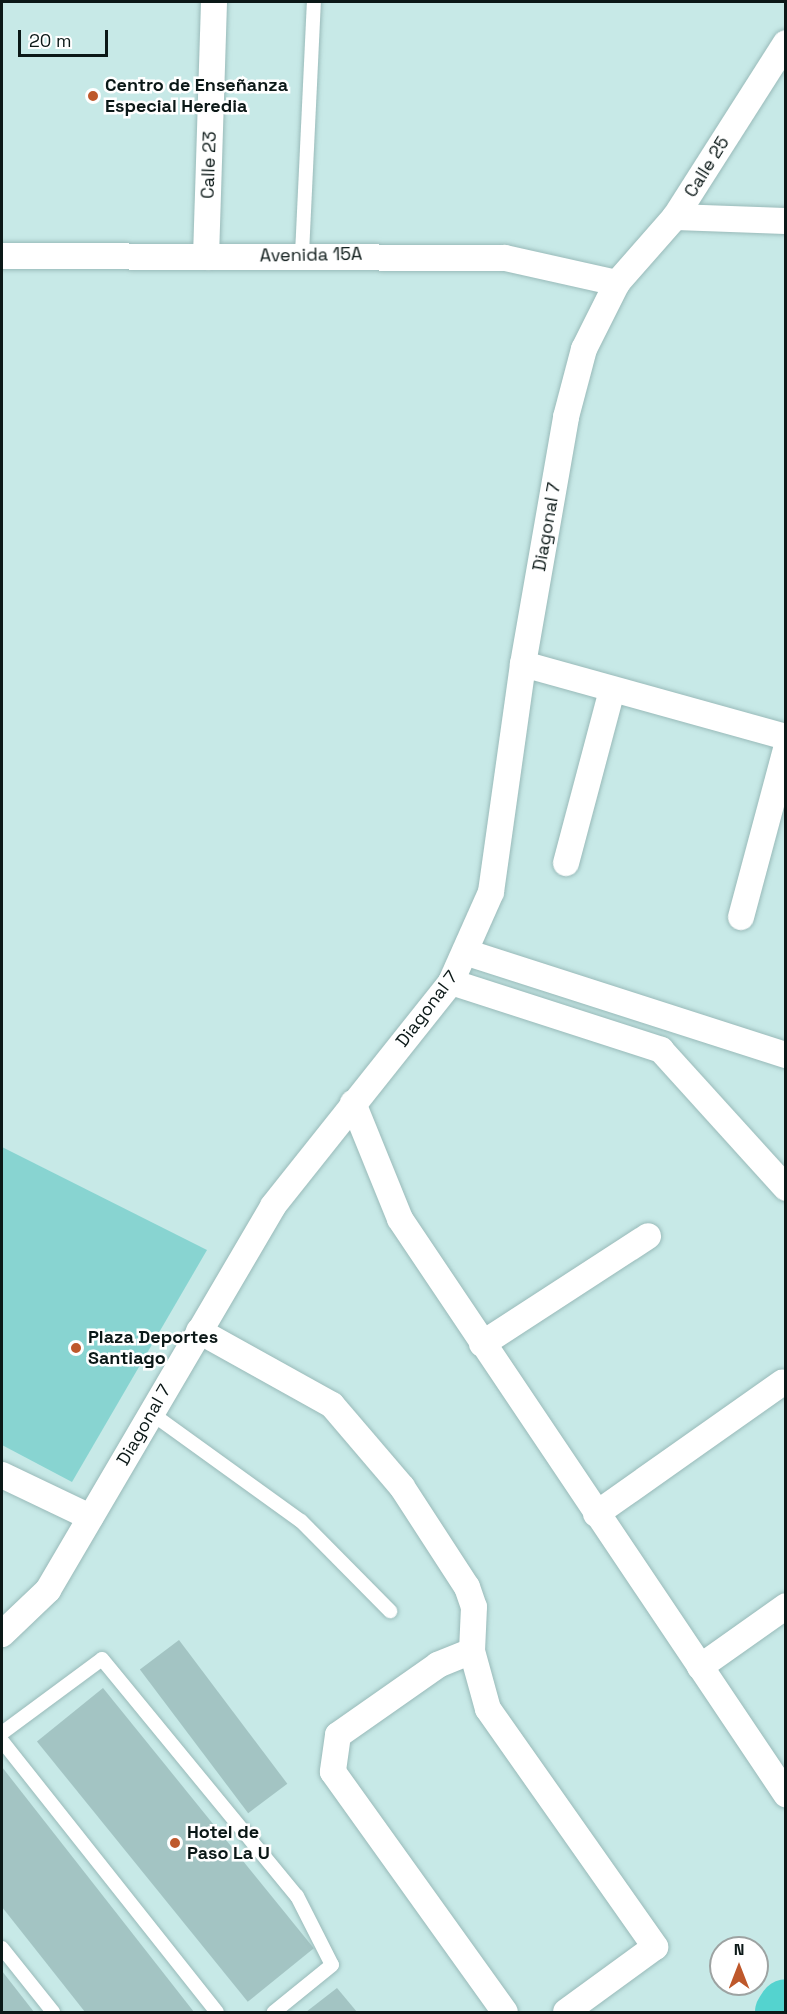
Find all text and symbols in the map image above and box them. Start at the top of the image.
scale bar [21,18,111,56]
text: 20 m [29,29,72,52]
place label: Centro de Enseñanza Especial Heredia [105,75,288,118]
marker: Centro de Enseñanza Especial Heredia [86,89,100,103]
street label: Calle 23 [197,131,221,199]
street label: Calle 25 [680,133,734,201]
street label: Avenida 15A [259,243,363,267]
street label: Diagonal 7 [529,481,565,573]
street label: Diagonal 7 [391,967,463,1051]
place label: Plaza Deportes Santiago [88,1327,218,1370]
marker: Plaza Deportes Santiago [69,1341,83,1355]
street label: Diagonal 7 [112,1381,176,1469]
place label: Hotel de Paso La U [187,1822,270,1864]
marker: Hotel de Paso La U [168,1836,182,1850]
north arrow [709,1936,769,1996]
text: N [734,1939,744,1960]

